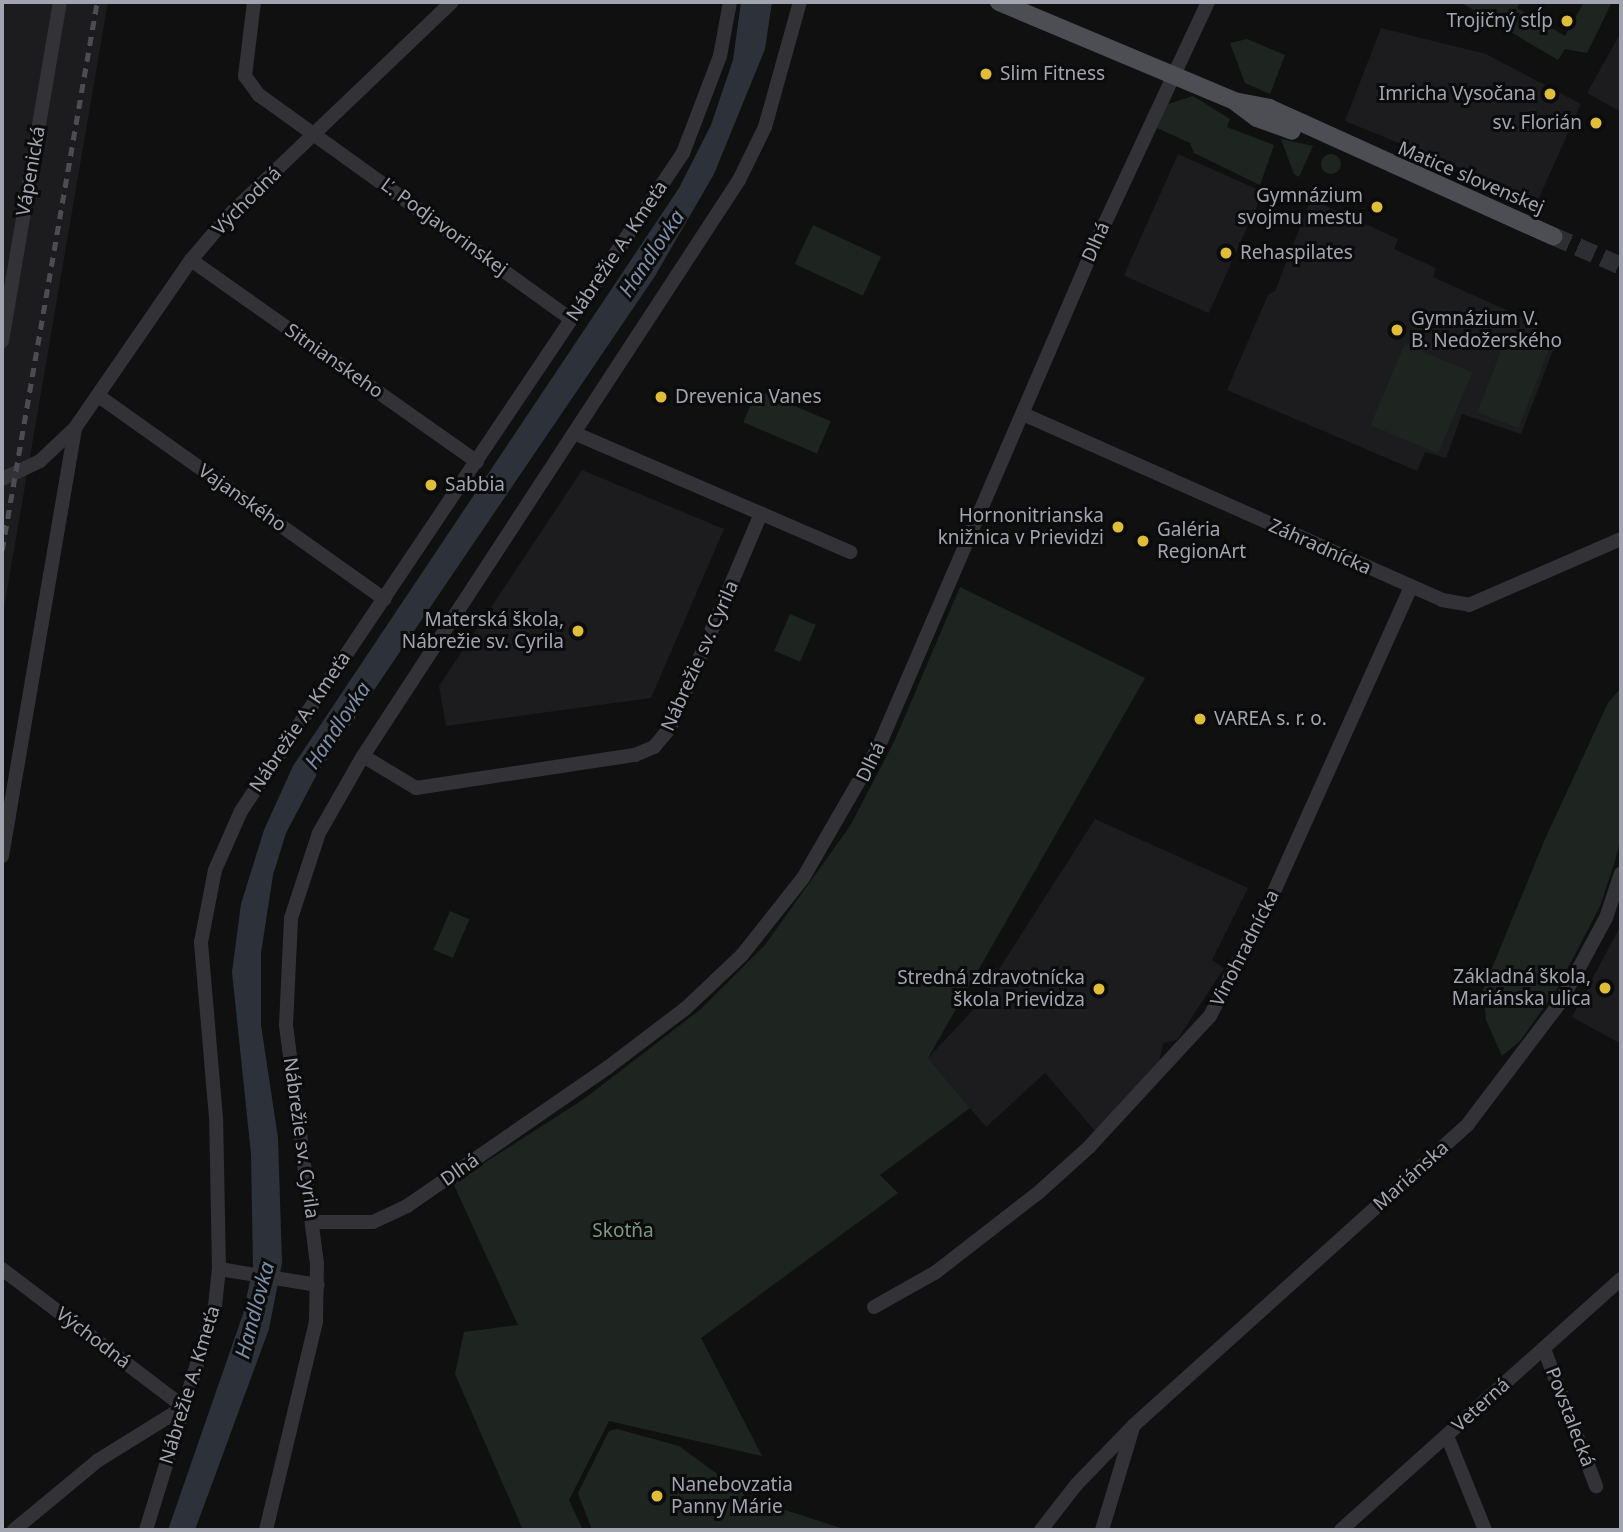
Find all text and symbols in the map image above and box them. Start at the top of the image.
place label: Trojičný stĺp [1447,10,1553,32]
marker: Trojičný stĺp [1559,13,1575,29]
place label: Slim Fitness [1000,63,1105,85]
marker: Slim Fitness [978,66,994,82]
place label: Imricha Vysočana [1379,83,1536,105]
marker: Imricha Vysočana [1542,86,1558,102]
place label: sv. Florián [1493,112,1582,134]
marker: sv. Florián [1588,115,1604,131]
street label: Vápenická [12,124,50,218]
street label: Matice slovenskej [1395,137,1547,219]
street label: Východná [208,162,286,240]
street label: Ľ. Podjavorinskej [376,173,512,281]
street label: Nábrežie A. Kmeťa [562,177,672,325]
place label: Gymnázium svojmu mestu [1237,185,1363,229]
marker: Gymnázium svojmu mestu [1369,199,1385,215]
water label: Handlovka [613,205,689,301]
street label: Dlhá [1077,219,1115,265]
place label: Rehaspilates [1240,242,1353,264]
marker: Rehaspilates [1218,245,1234,261]
place label: Gymnázium V. B. Nedožerského [1411,308,1562,352]
street label: Sitnianskeho [281,319,387,403]
marker: Gymnázium V. B. Nedožerského [1389,322,1405,338]
place label: Drevenica Vanes [675,386,822,408]
marker: Drevenica Vanes [653,389,669,405]
street label: Vajanského [194,459,290,537]
place label: Sabbia [445,474,505,496]
marker: Sabbia [423,477,439,493]
place label: Hornonitrianska knižnica v Prievidzi [938,505,1104,549]
street label: Záhradnícka [1265,514,1375,580]
marker: Hornonitrianska knižnica v Prievidzi [1110,519,1126,535]
place label: Galéria RegionArt [1157,519,1246,563]
marker: Galéria RegionArt [1135,533,1151,549]
street label: Nábrežie sv. Cyrila [657,577,743,735]
place label: Materská škola, Nábrežie sv. Cyrila [402,609,564,653]
marker: Materská škola, Nábrežie sv. Cyrila [570,623,586,639]
street label: Nábrežie A. Kmeťa [245,648,355,796]
water label: Handlovka [299,677,375,773]
place label: VAREA s. r. o. [1214,708,1327,730]
marker: VAREA s. r. o. [1192,711,1208,727]
street label: Dlhá [852,738,890,786]
street label: Vinohradnícka [1206,886,1284,1010]
place label: Základná škola, Mariánska ulica [1452,966,1591,1010]
place label: Stredná zdravotnícka škola Prievidza [897,967,1085,1011]
marker: Základná škola, Mariánska ulica [1597,980,1613,996]
marker: Stredná zdravotnícka škola Prievidza [1091,981,1107,997]
street label: Nábrežie sv. Cyrila [278,1056,324,1220]
street label: Mariánska [1369,1136,1453,1216]
street label: Dlhá [437,1149,483,1191]
park label: Skotňa [592,1220,654,1242]
water label: Handlovka [229,1259,279,1361]
street label: Východná [51,1303,135,1373]
street label: Nábrežie A. Kmeťa [155,1303,225,1467]
street label: Povstalecká [1541,1364,1599,1470]
street label: Veterná [1448,1373,1514,1437]
place label: Nanebovzatia Panny Márie [671,1474,793,1518]
marker: Nanebovzatia Panny Márie [649,1488,665,1504]

